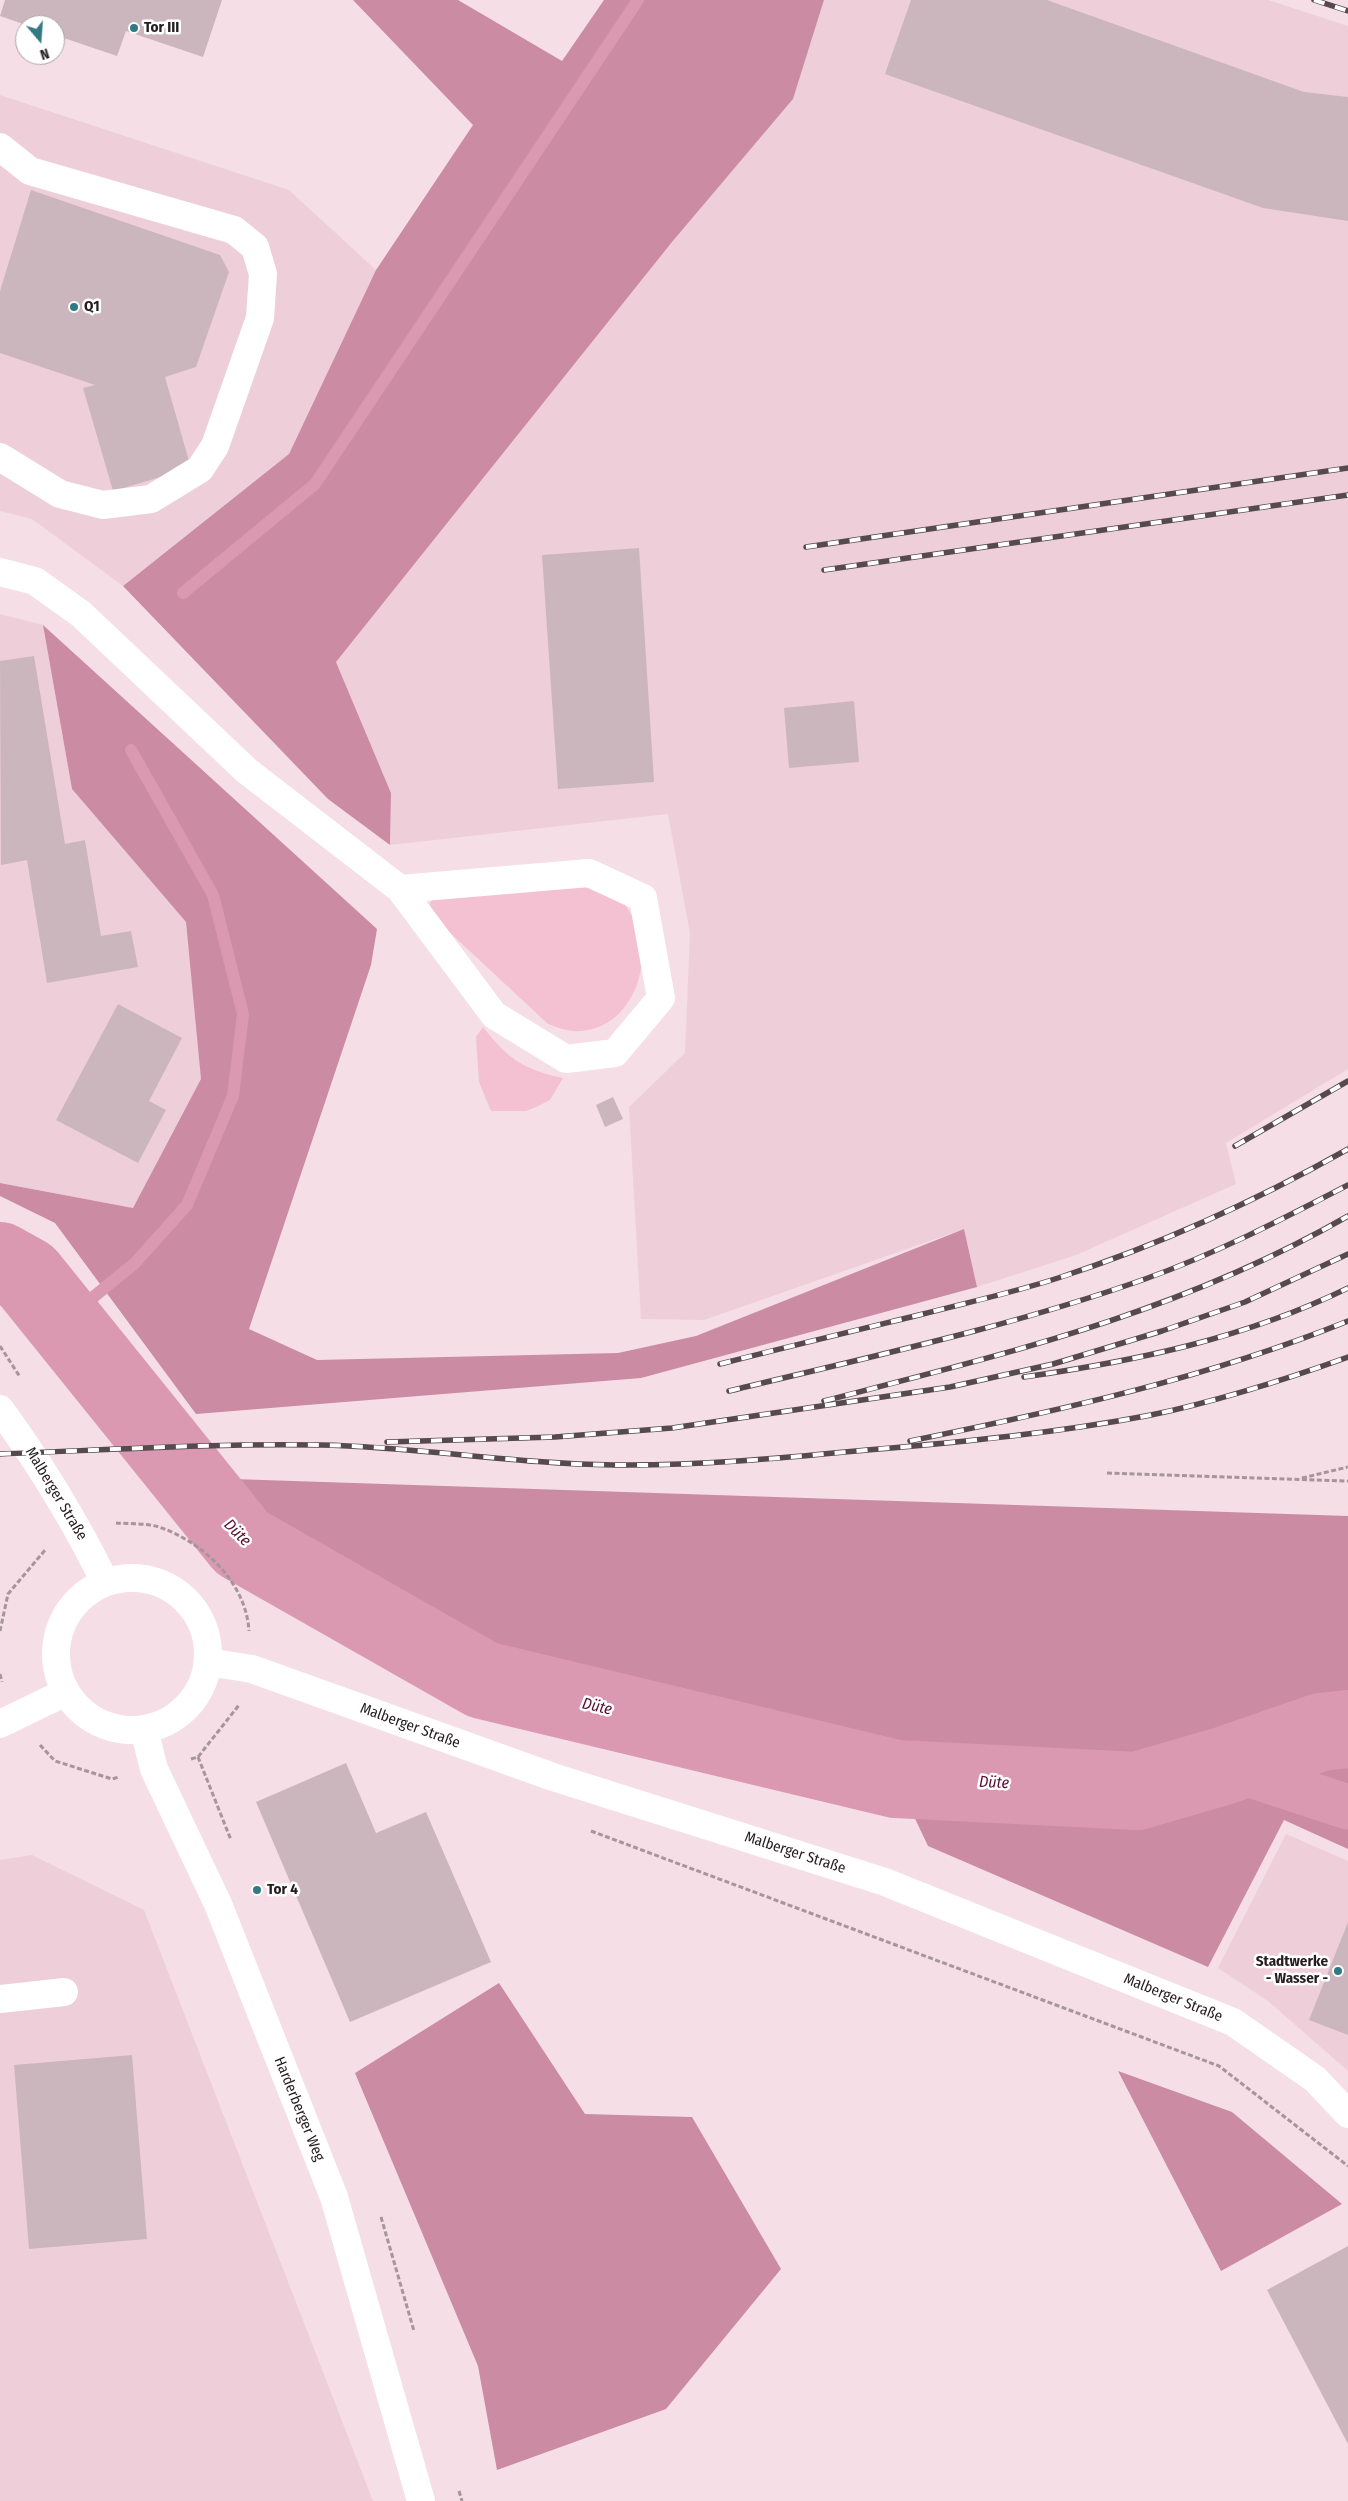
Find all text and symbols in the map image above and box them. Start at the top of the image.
north arrow [15,15,65,65]
place label: Tor III [144,19,179,37]
marker: Tor III [128,22,140,34]
text: N [38,44,51,63]
place label: Q1 [84,298,100,316]
marker: Q1 [68,301,80,313]
street label: Malberger Straße [21,1444,91,1544]
water label: Düte [220,1516,254,1550]
water label: Düte [580,1694,614,1720]
street label: Malberger Straße [358,1700,462,1752]
water label: Düte [978,1773,1010,1793]
street label: Malberger Straße [742,1828,848,1878]
place label: Tor 4 [267,1881,298,1899]
marker: Tor 4 [251,1884,263,1896]
place label: Stadtwerke - Wasser - [1256,1953,1328,1988]
marker: Stadtwerke - Wasser - [1332,1965,1344,1977]
street label: Malberger Straße [1121,1970,1225,2026]
street label: Harderberger Weg [270,2054,328,2164]

